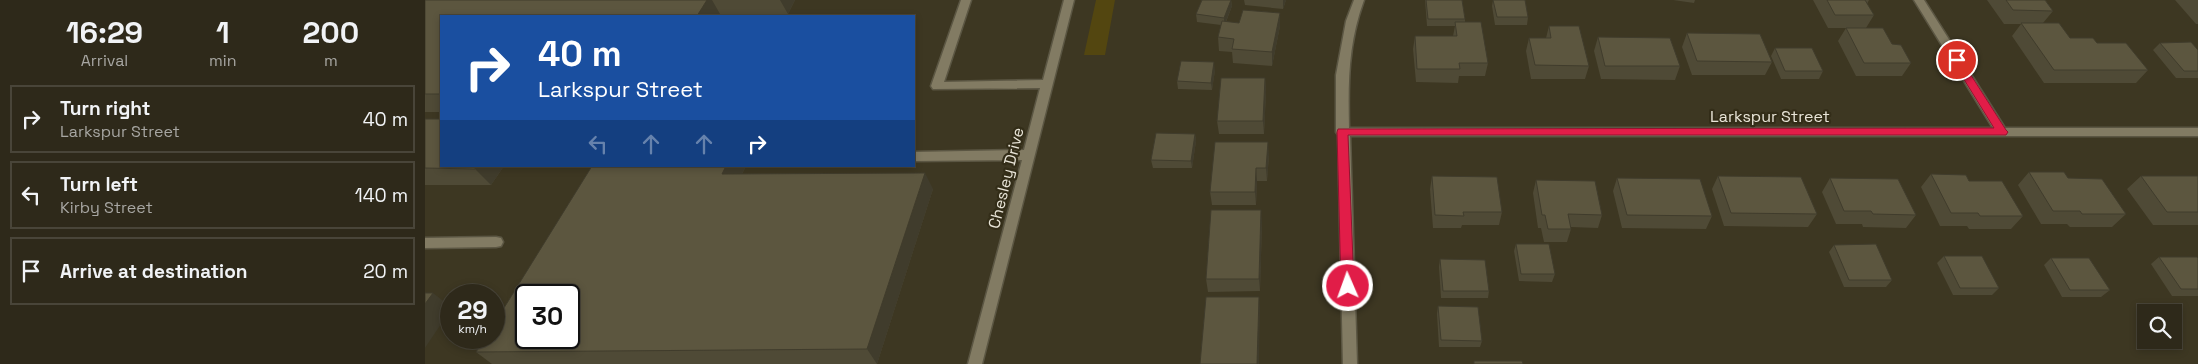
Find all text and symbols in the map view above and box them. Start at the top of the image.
text: 16:29 [66,13,143,52]
text: 1 [216,13,230,52]
text: 200 [302,13,359,52]
text: 40 m [538,32,622,76]
icon: right [455,35,520,100]
pin [1936,39,1978,81]
icon: arrive [1943,46,1971,74]
text: Arrival [81,50,128,71]
text: min [209,50,237,71]
text: m [324,50,338,71]
text: Larkspur Street [538,75,703,103]
text: Turn right [60,96,150,121]
icon: right [17,105,45,133]
street label: Larkspur Street [1710,106,1830,127]
text: 40 m [363,107,408,132]
text: Larkspur Street [60,121,180,142]
street label: Chesley Drive [983,125,1029,231]
icon: left [584,130,612,158]
icon: ahead [637,130,665,158]
icon: ahead [690,130,718,158]
icon: right [743,130,771,158]
text: Turn left [60,172,138,197]
icon: left [17,181,45,209]
text: 140 m [355,183,408,208]
text: Kirby Street [60,197,153,218]
icon: arrive [17,257,45,285]
text: Arrive at destination [60,259,248,284]
text: 20 m [363,259,408,284]
position arrow [1321,259,1373,311]
speed limit sign: 30 [515,284,580,349]
text: 29 [457,294,488,326]
map controls [2137,304,2182,349]
button: search [2137,304,2182,349]
text: km/h [458,321,487,337]

